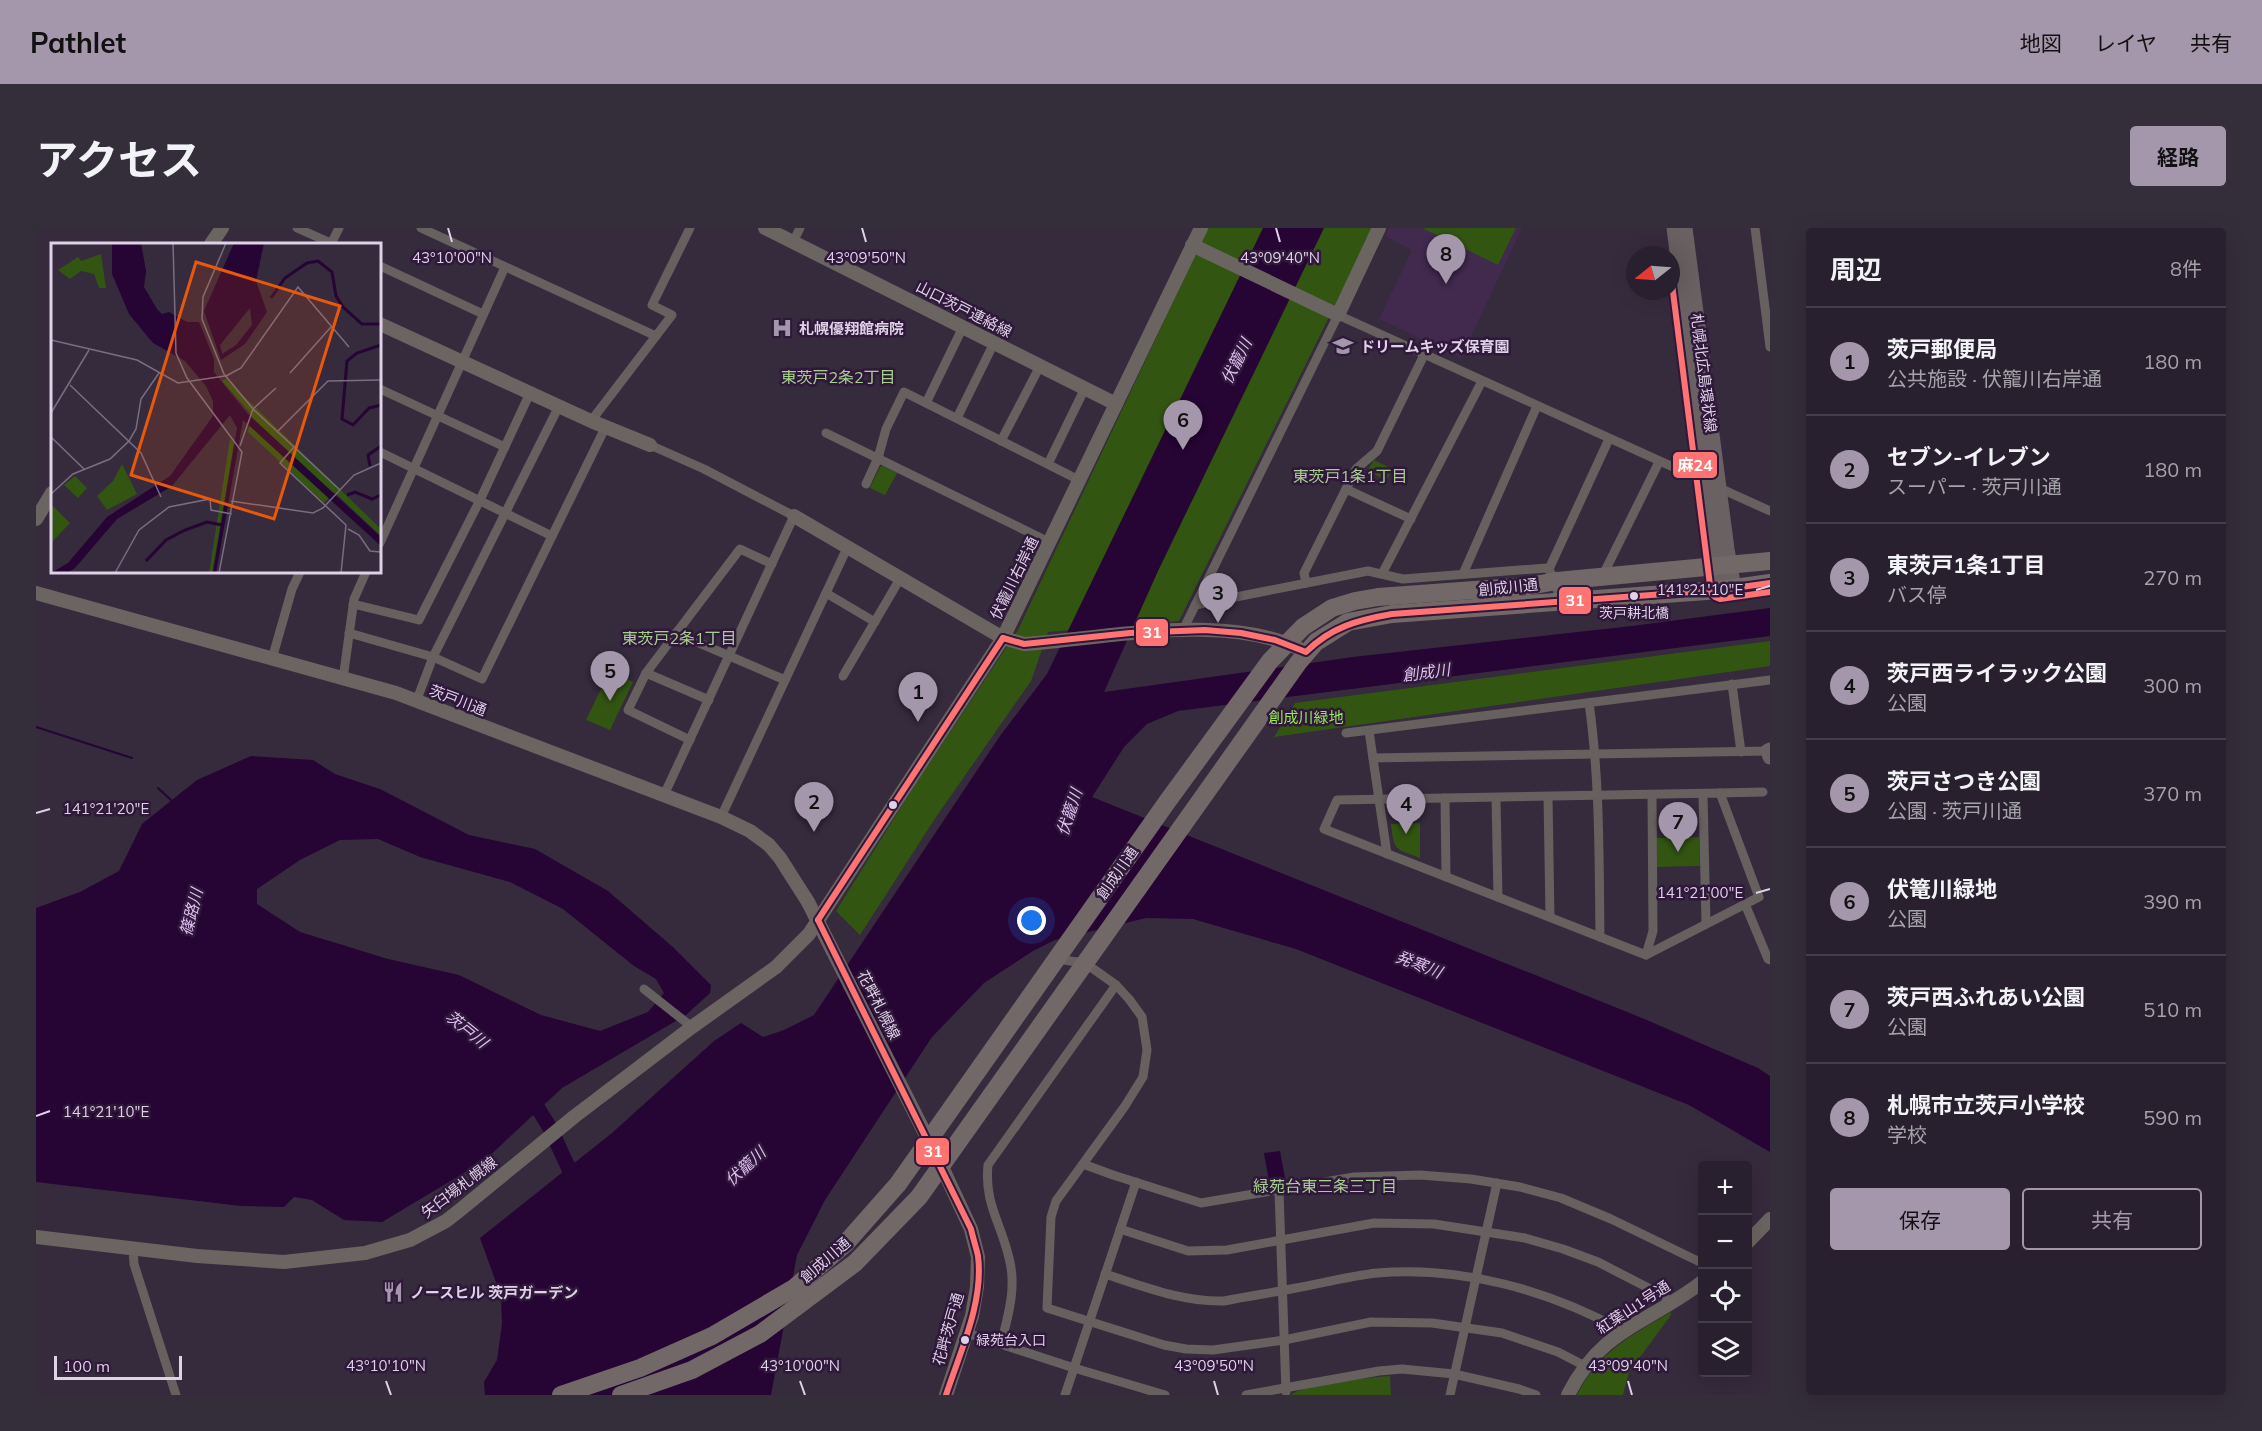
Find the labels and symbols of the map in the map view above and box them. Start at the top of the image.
pin: 8 [1426,235,1466,284]
inset map [51,243,381,573]
north arrow [1626,246,1680,300]
text: 43°10'00"N [412,248,492,267]
text: 43°09'50"N [826,248,906,267]
text: 43°09'40"N [1240,248,1320,267]
street label: 山口茨戸連絡線 [913,277,1015,341]
street label: 札幌北広島環状線 [1687,312,1721,434]
hospital icon: 札幌優翔館病院 [770,316,794,340]
place label: 札幌優翔館病院 [799,319,904,338]
water label: 伏籠川 [1216,333,1256,387]
school or university icon: ドリームキッズ保育園 [1331,334,1355,358]
place label: ドリームキッズ保育園 [1360,337,1510,356]
district label: 東茨戸2条2丁目 [780,367,896,387]
pin: 6 [1164,400,1202,450]
line badge: 麻24 [1672,451,1718,479]
text: 麻24 [1677,455,1713,475]
district label: 東茨戸1条1丁目 [1292,466,1408,486]
street label: 伏籠川右岸通 [986,533,1042,623]
pin: 3 [1198,574,1238,623]
street label: 創成川通 [1477,574,1539,600]
text: 141°21'10"E [1657,580,1743,599]
line badge: 31 [1558,586,1592,615]
text: 31 [1565,590,1585,610]
marker: 茨戸耕北橋 [1628,590,1640,602]
place label: 茨戸耕北橋 [1599,604,1669,622]
line badge: 31 [1135,618,1169,647]
text: 31 [1142,622,1162,642]
district label: 東茨戸2条1丁目 [621,628,737,648]
pin: 5 [590,652,630,701]
water label: 創成川 [1401,659,1453,685]
pin: 1 [898,672,938,722]
street label: 茨戸川通 [427,680,489,720]
park label: 創成川緑地 [1268,708,1344,727]
pin: 2 [794,782,834,832]
water label: 伏籠川 [1052,784,1087,838]
pin: 4 [1386,784,1426,834]
text: 141°21'20"E [63,799,149,818]
unlabelled marker [887,799,899,811]
pin: 7 [1658,802,1698,852]
street label: 創成川通 [1092,843,1142,903]
text: 141°21'00"E [1657,883,1743,902]
water label: 篠路川 [175,884,207,938]
your location [1017,906,1046,935]
water label: 発寒川 [1393,946,1447,983]
street label: 花畔札幌線 [854,967,904,1043]
water label: 茨戸川 [442,1006,493,1053]
text: 141°21'10"E [63,1102,149,1121]
line badge: 31 [915,1137,950,1166]
water label: 伏籠川 [721,1141,771,1190]
text: 31 [923,1141,943,1161]
street label: 矢臼場札幌線 [417,1152,501,1222]
district label: 緑苑台東三条三丁目 [1253,1176,1397,1196]
street label: 創成川通 [796,1233,854,1287]
street label: 紅葉山1号通 [1593,1276,1673,1338]
restaurant icon: ノースヒル 茨戸ガーデン [381,1280,405,1304]
place label: ノースヒル 茨戸ガーデン [410,1283,578,1302]
street label: 花畔茨戸通 [929,1290,967,1368]
place label: 緑苑台入口 [976,1331,1046,1349]
marker: 緑苑台入口 [959,1334,971,1346]
scale bar [54,1353,182,1380]
text: 43°10'10"N [346,1356,426,1375]
text: 43°10'00"N [760,1356,840,1375]
text: 43°09'50"N [1174,1356,1254,1375]
text: 43°09'40"N [1588,1356,1668,1375]

